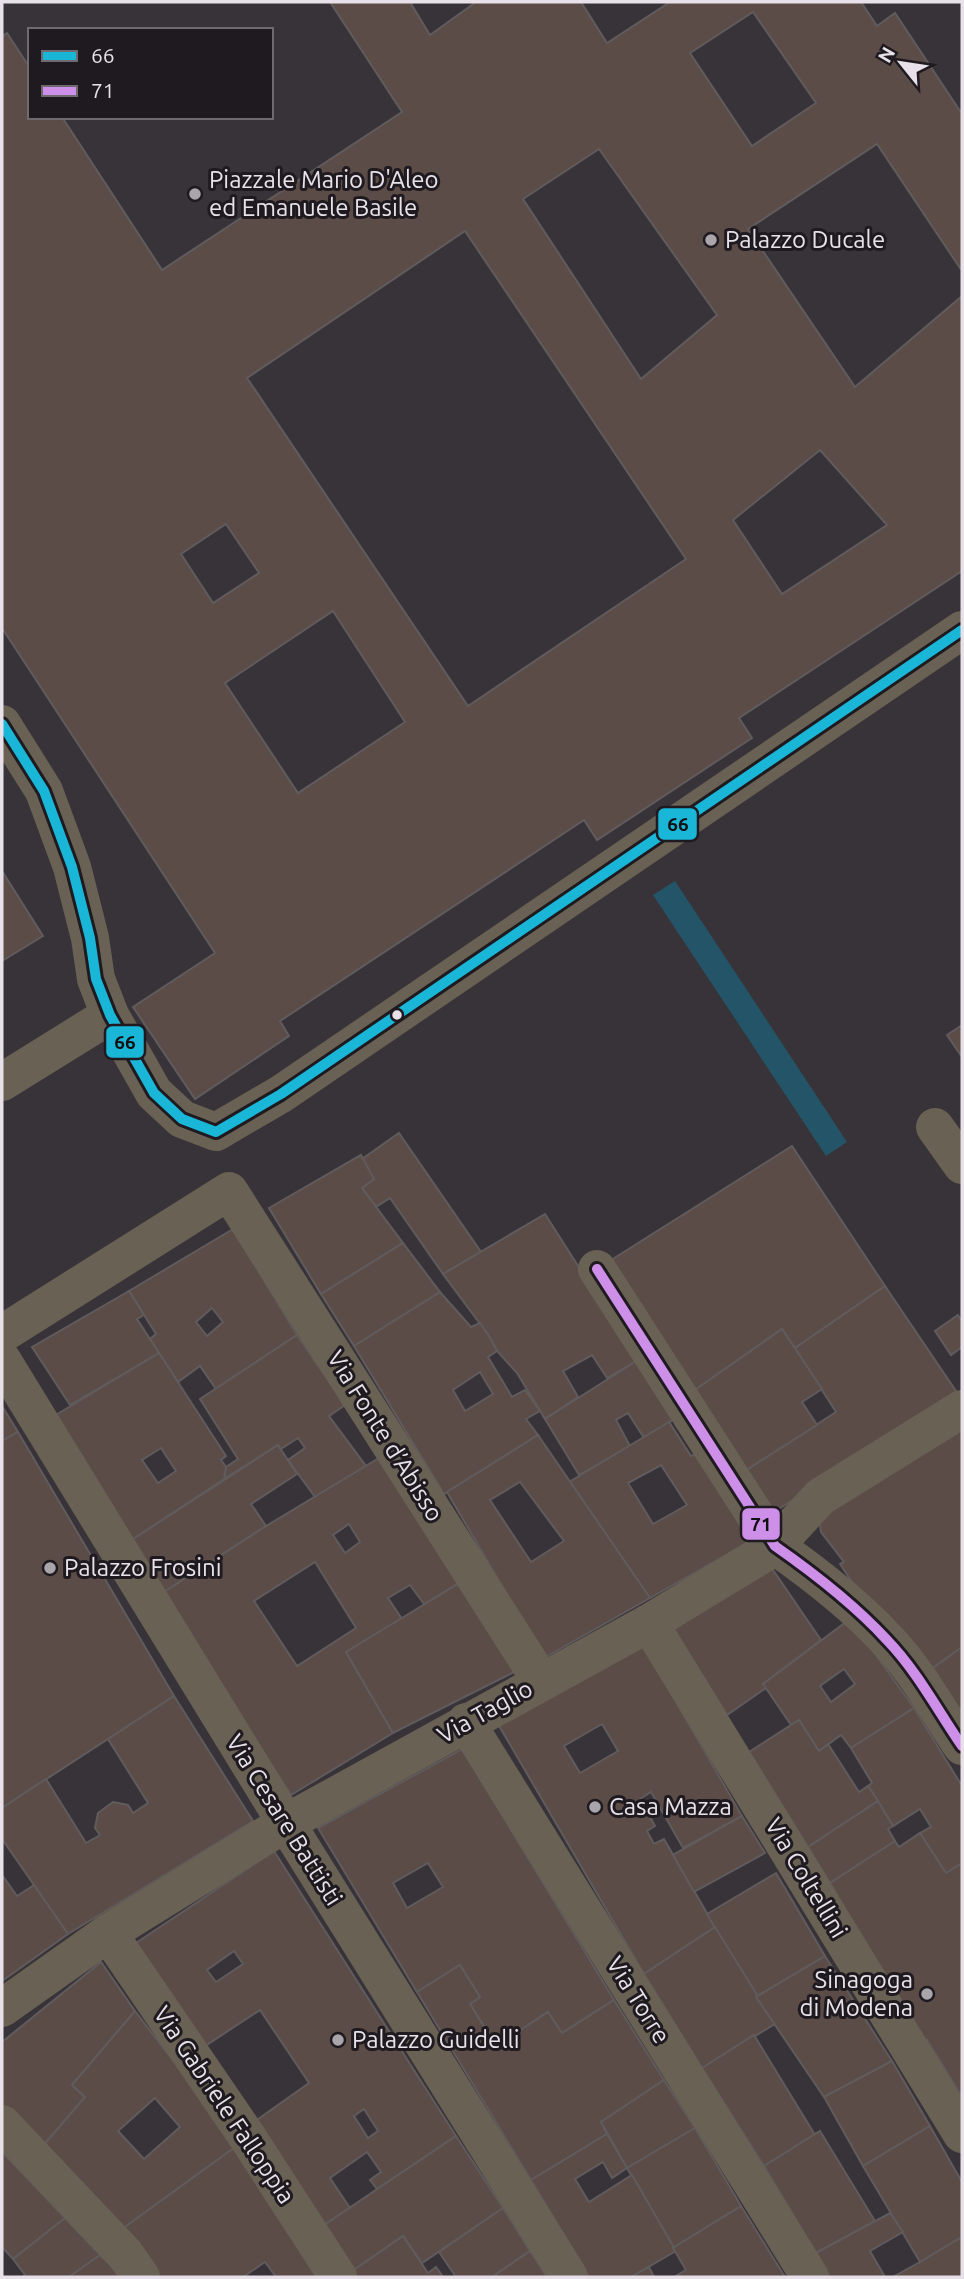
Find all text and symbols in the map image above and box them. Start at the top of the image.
legend [28,28,273,119]
north arrow [866,28,936,98]
text: 66 [91,43,115,67]
text: N [873,43,899,66]
text: 71 [91,78,115,102]
place label: Piazzale Mario D'Aleo ed Emanuele Basile [209,166,439,221]
marker: Piazzale Mario D'Aleo ed Emanuele Basile [187,186,203,202]
place label: Palazzo Ducale [725,226,885,253]
marker: Palazzo Ducale [703,232,719,248]
line badge: 66 [657,807,698,841]
text: 66 [667,813,689,835]
unlabelled marker [390,1008,404,1022]
line badge: 66 [105,1025,145,1059]
text: 66 [114,1031,136,1053]
street label: Via Fonte d’Abisso [322,1345,449,1526]
line badge: 71 [741,1507,781,1541]
text: 71 [750,1513,772,1535]
place label: Palazzo Frosini [64,1554,222,1581]
marker: Palazzo Frosini [42,1560,58,1576]
street label: Via Taglio [433,1674,537,1749]
street label: Via Cesare Battisti [221,1729,348,1910]
place label: Casa Mazza [609,1793,732,1820]
marker: Casa Mazza [587,1799,603,1815]
street label: Via Coltellini [760,1813,853,1943]
street label: Via Torre [601,1951,676,2048]
place label: Sinagoga di Modena [799,1966,913,2021]
marker: Sinagoga di Modena [919,1986,935,2002]
street label: Via Gabriele Falloppia [148,2001,300,2208]
place label: Palazzo Guidelli [352,2026,520,2053]
marker: Palazzo Guidelli [330,2032,346,2048]

